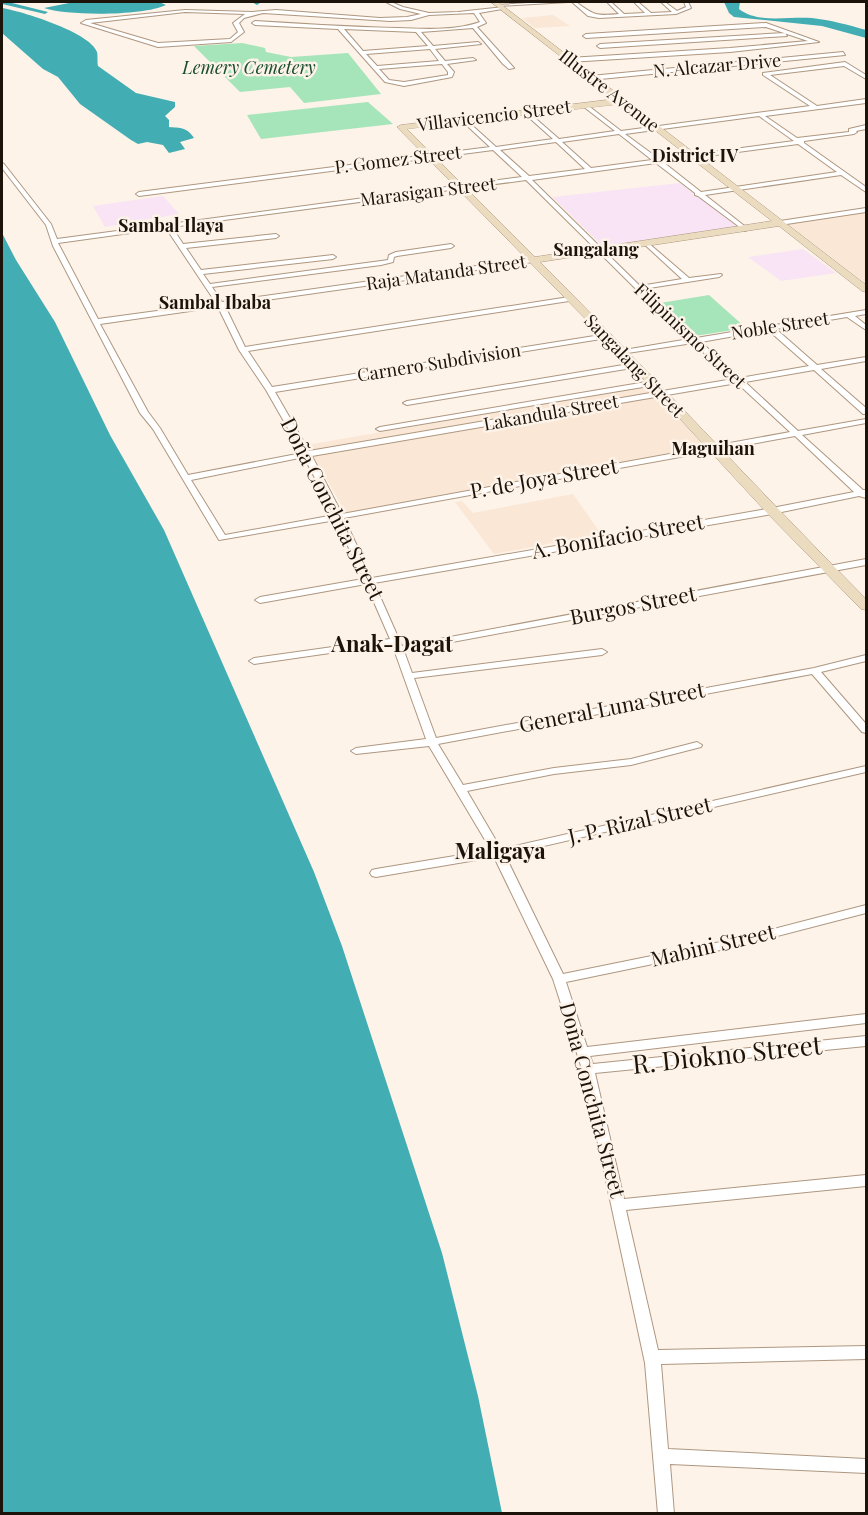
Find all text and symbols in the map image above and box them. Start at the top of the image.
street label: Illustre Avenue [554,43,665,137]
street label: N. Alcazar Drive [652,47,782,83]
park label: Lemery Cemetery [181,55,316,79]
street label: Villavicencio Street [415,94,573,136]
street label: P. Gomez Street [333,139,463,179]
district label: District IV [652,143,739,167]
street label: Marasigan Street [359,171,498,211]
district label: Sambal Ilaya [118,213,225,237]
district label: Sangalang [553,237,639,261]
street label: Raja Matanda Street [364,249,528,295]
street label: Filipinismo Street [630,277,752,394]
district label: Sambal Ibaba [159,290,272,314]
street label: Noble Street [729,305,831,345]
street label: Sangalang Street [579,309,691,422]
street label: Carnero Subdivision [355,337,523,387]
street label: Lakandula Street [481,388,621,436]
street label: Doña Conchita Street [276,412,392,605]
district label: Maguihan [671,436,755,460]
street label: P. de Joya Street [468,450,620,504]
street label: A. Bonifacio Street [529,506,706,564]
street label: Burgos Street [567,578,699,630]
district label: Anak-Dagat [330,628,453,658]
street label: General Luna Street [516,674,707,738]
street label: J. P. Rizal Street [564,789,714,849]
district label: Maligaya [454,835,546,865]
street label: Mabini Street [648,916,778,972]
street label: Doña Conchita Street [554,999,634,1201]
street label: R. Diokno Street [630,1026,824,1081]

